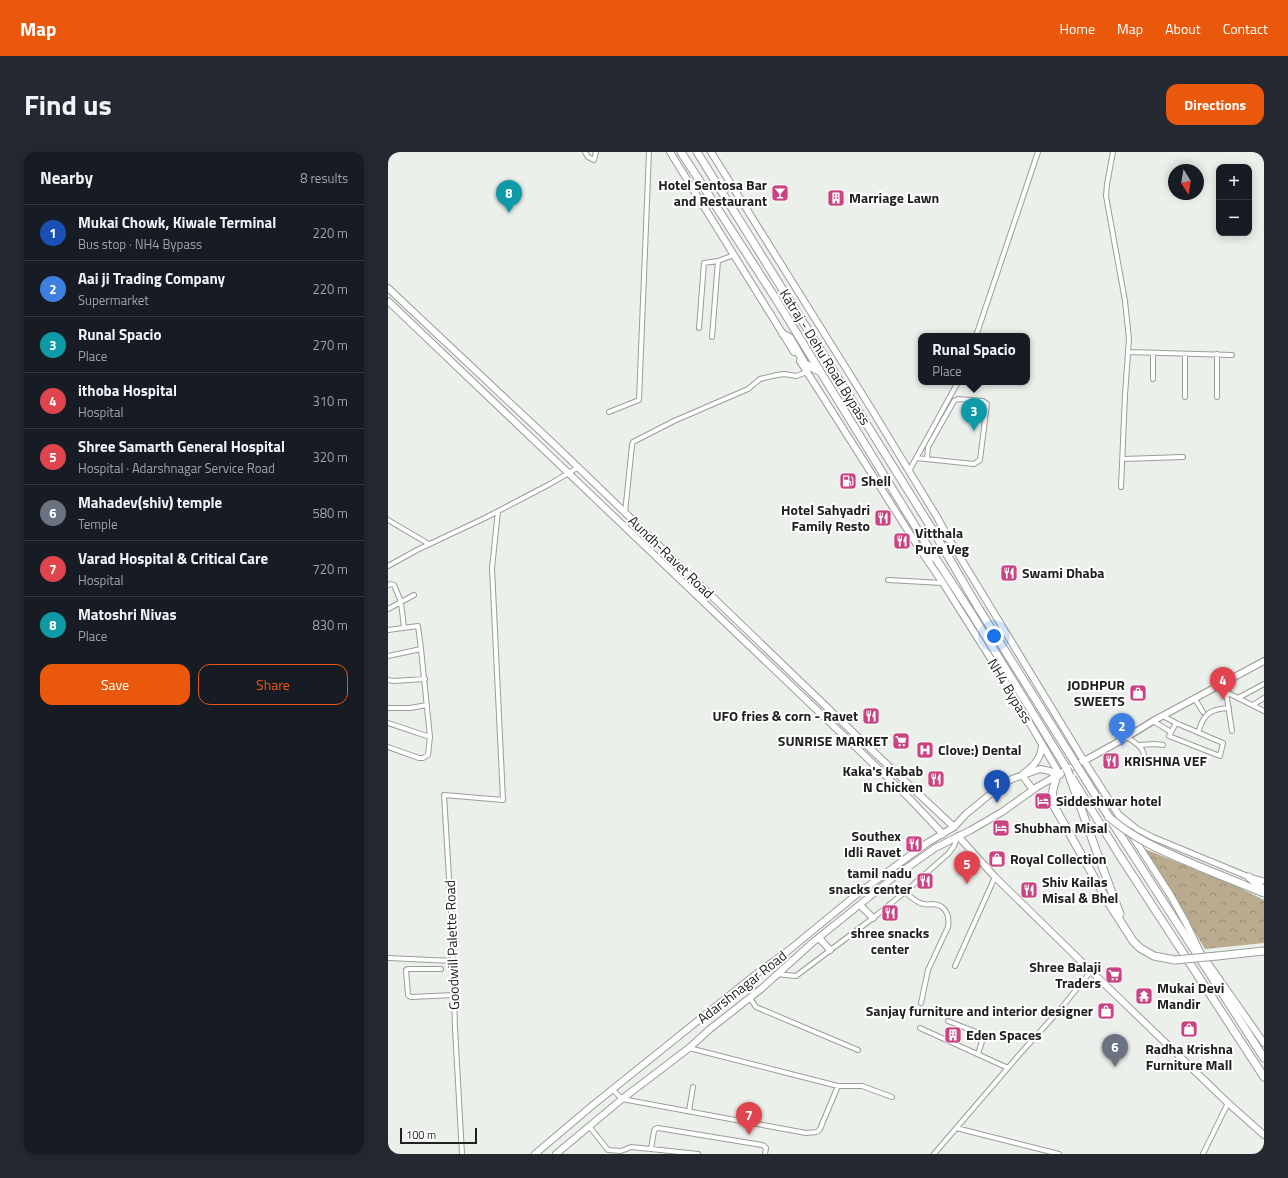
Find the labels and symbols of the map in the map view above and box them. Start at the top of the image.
north arrow [1168,164,1204,200]
place label: Hotel Sentosa Bar and Restaurant [658,174,767,211]
pin: 8 [496,180,522,213]
bar icon: Hotel Sentosa Bar and Restaurant [770,183,790,203]
place label: Marriage Lawn [849,187,939,208]
building icon: Marriage Lawn [826,188,846,208]
street label: Katraj - Dehu Road Bypass [775,284,876,429]
pin: 3 [961,398,987,431]
place label: Shell [861,470,891,491]
fuel station icon: Shell [838,471,858,491]
place label: Hotel Sahyadri Family Resto [781,499,870,536]
restaurant icon: Hotel Sahyadri Family Resto [873,508,893,528]
street label: Aundh-Ravet Road [624,510,719,603]
place label: Vitthala Pure Veg [915,522,970,559]
restaurant icon: Vitthala Pure Veg [892,531,912,551]
place label: Swami Dhaba [1022,562,1105,583]
restaurant icon: Swami Dhaba [999,563,1019,583]
your location [984,626,1004,646]
street label: NH4 Bypass [983,654,1038,727]
pin: 4 [1210,667,1236,700]
place label: JODHPUR SWEETS [1067,674,1125,711]
shop icon: JODHPUR SWEETS [1128,683,1148,703]
place label: UFO fries & corn - Ravet [712,705,858,726]
restaurant icon: UFO fries & corn - Ravet [861,706,881,726]
pin: 2 [1109,713,1135,746]
place label: SUNRISE MARKET [778,730,889,751]
supermarket icon: SUNRISE MARKET [891,731,911,751]
place label: Clove:) Dental [938,739,1022,760]
hospital icon: Clove:) Dental [915,740,935,760]
place label: KRISHNA VEF [1124,750,1207,771]
restaurant icon: KRISHNA VEF [1101,751,1121,771]
place label: Kaka's Kabab N Chicken [843,760,923,797]
restaurant icon: Kaka's Kabab N Chicken [926,769,946,789]
pin: 1 [984,770,1010,803]
place label: Siddeshwar hotel [1056,790,1162,811]
hotel icon: Siddeshwar hotel [1033,791,1053,811]
place label: Shubham Misal [1014,817,1108,838]
hotel icon: Shubham Misal [991,818,1011,838]
place label: Southex Idli Ravet [844,825,901,862]
restaurant icon: Southex Idli Ravet [904,834,924,854]
place label: Royal Collection [1010,848,1107,869]
shop icon: Royal Collection [987,849,1007,869]
pin: 5 [954,851,980,884]
place label: tamil nadu snacks center [829,862,912,899]
restaurant icon: tamil nadu snacks center [915,871,935,891]
place label: Shiv Kailas Misal & Bhel [1042,871,1118,908]
street label: Goodwill Palette Road [439,880,464,1010]
restaurant icon: Shiv Kailas Misal & Bhel [1019,880,1039,900]
restaurant icon: shree snacks center [880,903,900,923]
place label: shree snacks center [851,922,930,959]
street label: Adarshnagar Road [692,945,791,1028]
place label: Shree Balaji Traders [1029,956,1101,993]
supermarket icon: Shree Balaji Traders [1104,965,1124,985]
place label: Mukai Devi Mandir [1157,977,1224,1014]
temple icon: Mukai Devi Mandir [1134,986,1154,1006]
place label: Sanjay furniture and interior designer [866,1000,1093,1021]
shop icon: Sanjay furniture and interior designer [1096,1001,1116,1021]
shop icon: Radha Krishna Furniture Mall [1179,1019,1199,1039]
place label: Eden Spaces [966,1024,1042,1045]
building icon: Eden Spaces [943,1025,963,1045]
pin: 6 [1102,1034,1128,1067]
place label: Radha Krishna Furniture Mall [1145,1038,1233,1075]
pin: 7 [736,1102,762,1135]
scale bar [400,1126,477,1145]

